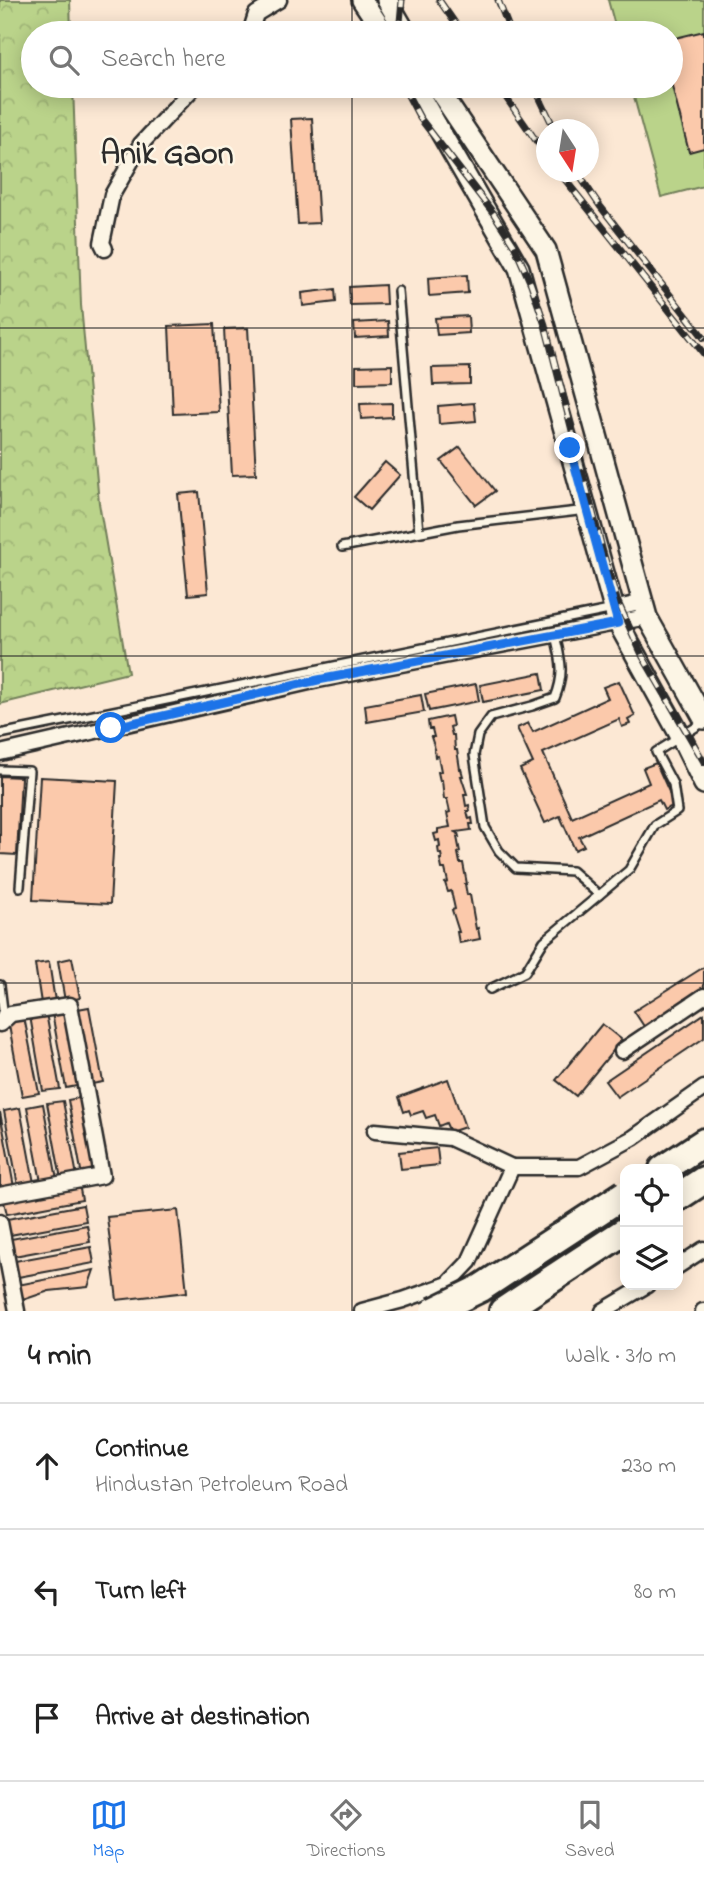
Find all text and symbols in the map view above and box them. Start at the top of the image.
search box [21,21,683,98]
icon: search [45,41,83,79]
text: Search here [101,41,226,79]
north arrow [536,119,599,182]
district label: Anik Gaon [100,132,234,179]
route end [554,432,585,463]
route start [95,712,126,743]
map controls [620,1164,683,1290]
button: locate [620,1164,683,1227]
button: layers [620,1227,683,1290]
text: 4 min [28,1335,91,1379]
text: Walk · 310 m [565,1340,676,1373]
text: Continue [95,1431,188,1469]
icon: ahead [28,1447,66,1485]
text: 230 m [622,1450,676,1483]
text: Hindustan Petroleum Road [95,1469,348,1502]
icon: left [28,1573,66,1611]
text: Turn left [95,1573,186,1611]
text: 80 m [634,1576,676,1609]
icon: arrive [28,1699,66,1737]
text: Arrive at destination [95,1699,310,1737]
tab: Map [90,1796,128,1865]
tab: Directions [307,1796,386,1865]
tab: Saved [565,1796,614,1865]

